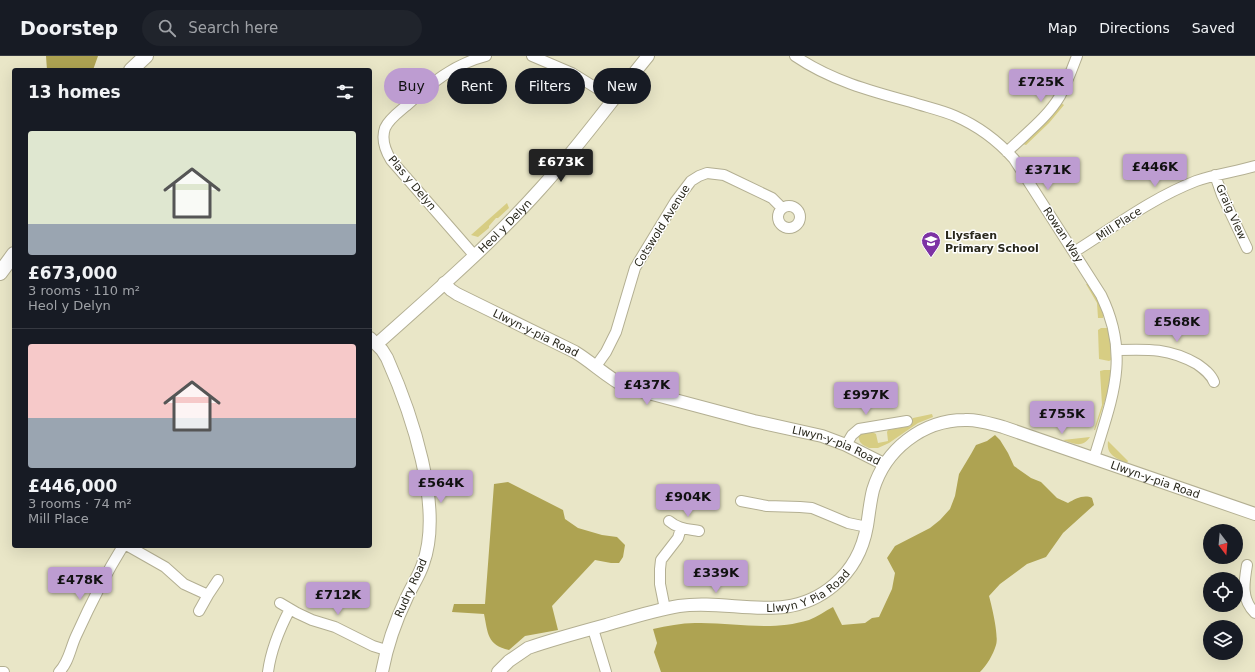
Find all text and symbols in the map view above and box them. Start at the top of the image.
search box [142,10,422,46]
text: Doorstep [20,17,118,39]
icon: search [156,17,178,39]
text: Search here [188,19,278,37]
text: Map [1048,20,1077,36]
text: Directions [1099,20,1170,36]
text: Saved [1192,20,1235,36]
chip: Buy [384,68,439,104]
chip: Rent [447,68,507,104]
chip: Filters [515,68,585,104]
chip: New [593,68,651,104]
pin: £725K [1013,69,1069,103]
text: £725K [1018,74,1064,89]
icon: filters [334,81,356,103]
text: 13 homes [28,82,121,102]
pin: £673K [533,149,589,183]
street label: Plas y Delyn [385,153,439,213]
text: £673K [538,154,584,169]
pin: £446K [1127,154,1183,188]
icon: home [156,157,228,229]
pin: £371K [1020,157,1076,191]
text: £446K [1132,159,1178,174]
text: £371K [1025,162,1071,177]
street label: Cotswold Avenue [631,182,693,270]
street label: Graig View [1213,182,1249,242]
street label: Heol y Delyn [475,196,534,255]
street label: Mill Place [1094,204,1144,243]
street label: Rowan Way [1040,205,1086,266]
place label: Llysfaen Primary School [945,229,1039,255]
school or university icon: Llysfaen Primary School [920,230,942,258]
text: £673,000 [28,263,117,283]
text: 3 rooms · 110 m² [28,283,140,298]
text: Heol y Delyn [28,298,111,313]
street label: Llwyn-y-pia Road [491,306,581,359]
pin: £568K [1149,309,1205,343]
text: £568K [1154,314,1200,329]
icon: home [156,370,228,442]
pin: £437K [619,372,675,406]
text: £437K [624,377,670,392]
pin: £997K [838,382,894,416]
text: £997K [843,387,889,402]
pin: £755K [1034,401,1090,435]
text: £755K [1039,406,1085,421]
street label: Llwyn-y-pia Road [791,423,883,468]
street label: Llwyn-y-pia Road [1109,458,1202,501]
pin: £564K [413,470,469,504]
text: £564K [418,475,464,490]
text: £446,000 [28,476,117,496]
pin: £904K [660,484,716,518]
text: £904K [665,489,711,504]
text: 3 rooms · 74 m² [28,496,132,511]
text: Mill Place [28,511,89,526]
north arrow [1203,524,1243,564]
map controls [1203,524,1243,660]
street label: Rudry Road [392,556,430,620]
pin: £339K [688,560,744,594]
text: £339K [693,565,739,580]
pin: £478K [52,567,108,601]
street label: Llwyn Y Pia Road [766,567,853,615]
text: £478K [57,572,103,587]
button: locate [1203,572,1243,612]
pin: £712K [310,582,366,616]
text: £712K [315,587,361,602]
button: layers [1203,620,1243,660]

